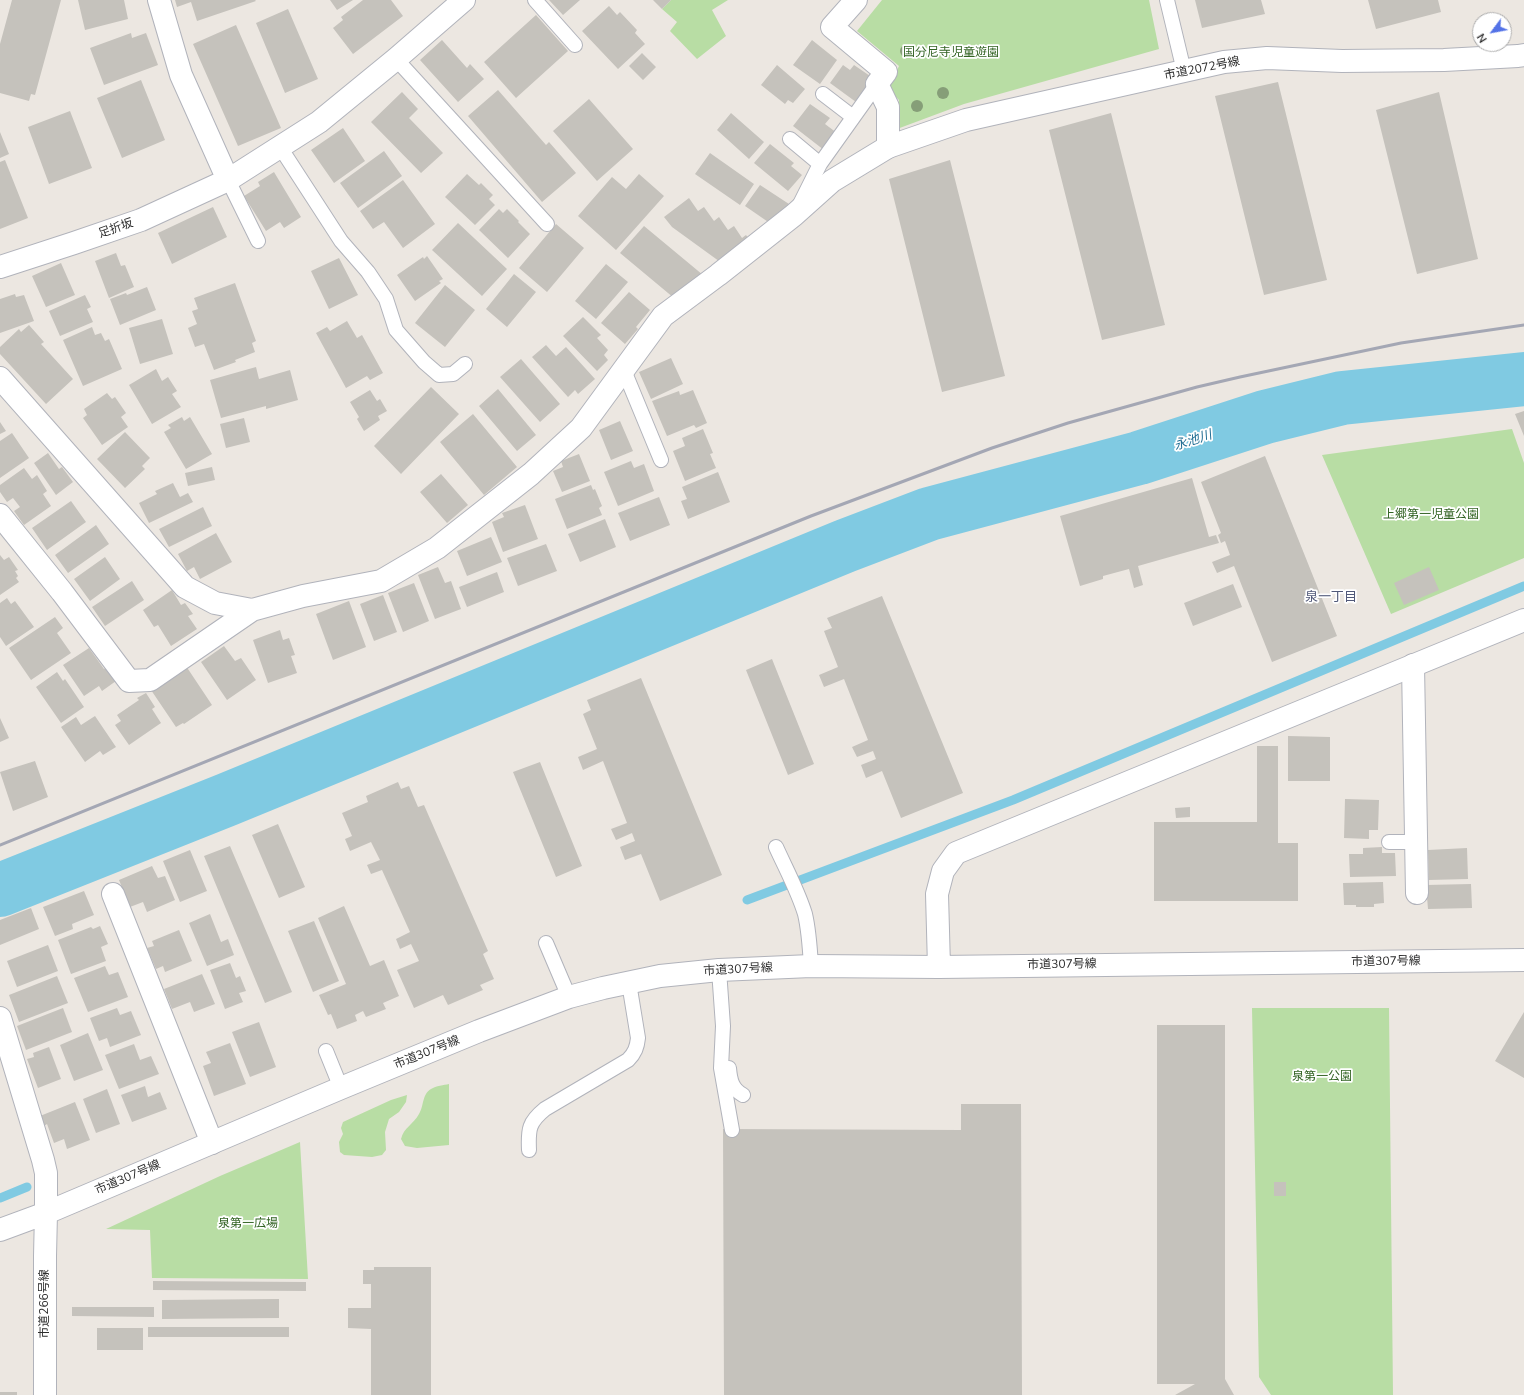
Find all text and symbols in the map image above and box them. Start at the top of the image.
north arrow [1472,12,1512,52]
text: N [1474,31,1491,46]
park label: 国分尼寺児童遊園 [903,46,999,60]
street label: 市道2072号線 [1163,55,1241,83]
street label: 足折坂 [97,216,135,242]
water label: 永池川 [1172,428,1214,454]
park label: 上郷第一児童公園 [1383,508,1479,522]
district label: 泉一丁目 [1305,590,1357,606]
street label: 市道307号線 [1351,954,1421,970]
street label: 市道307号線 [1027,957,1097,973]
street label: 市道307号線 [703,961,773,979]
street label: 市道307号線 [392,1033,462,1073]
park label: 泉第一公園 [1292,1070,1352,1084]
street label: 市道307号線 [93,1158,163,1198]
park label: 泉第一広場 [218,1217,278,1231]
street label: 市道266号線 [38,1269,52,1339]

